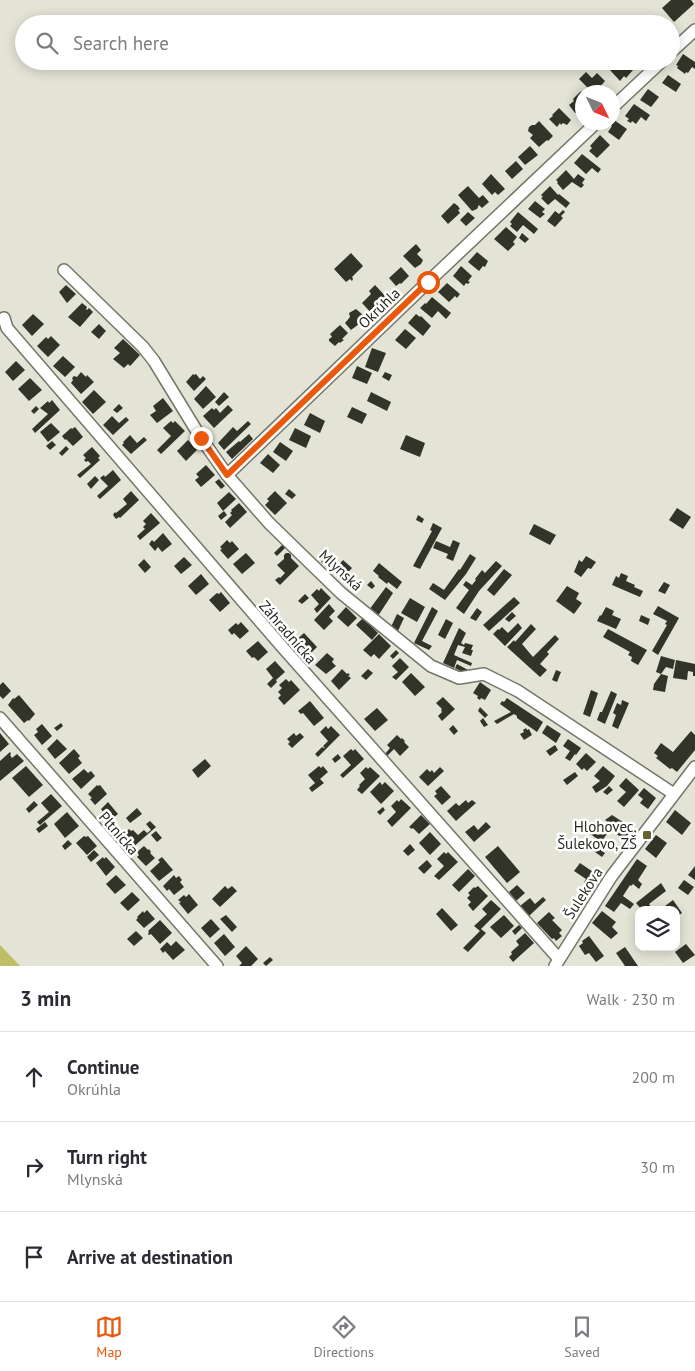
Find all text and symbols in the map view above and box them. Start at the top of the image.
search box [15,15,680,70]
icon: search [33,29,61,57]
text: Search here [73,31,169,55]
north arrow [575,85,620,130]
route start [417,271,440,294]
street label: Okrúhla [354,284,404,332]
route end [190,427,213,450]
street label: Mlynská [315,545,367,595]
street label: Záhradnícka [255,596,321,668]
street label: Pltnícka [95,807,143,859]
place label: Hlohovec, Šulekovo, ZŠ [557,817,637,853]
marker: Hlohovec, Šulekovo, ZŠ [641,829,653,841]
street label: Šulekova [559,864,607,922]
map controls [635,906,680,951]
button: layers [635,906,680,951]
text: 3 min [20,985,71,1012]
text: Walk · 230 m [586,989,675,1009]
text: Continue [67,1055,139,1079]
icon: ahead [20,1063,48,1091]
text: 200 m [632,1067,675,1087]
text: Okrúhla [67,1079,121,1099]
text: Turn right [67,1145,147,1169]
icon: right [20,1153,48,1181]
text: 30 m [640,1157,675,1177]
text: Mlynská [67,1169,123,1189]
icon: arrive [20,1243,48,1271]
text: Arrive at destination [67,1245,233,1269]
tab: Map [95,1313,123,1361]
tab: Directions [313,1313,374,1361]
tab: Saved [564,1313,600,1361]

